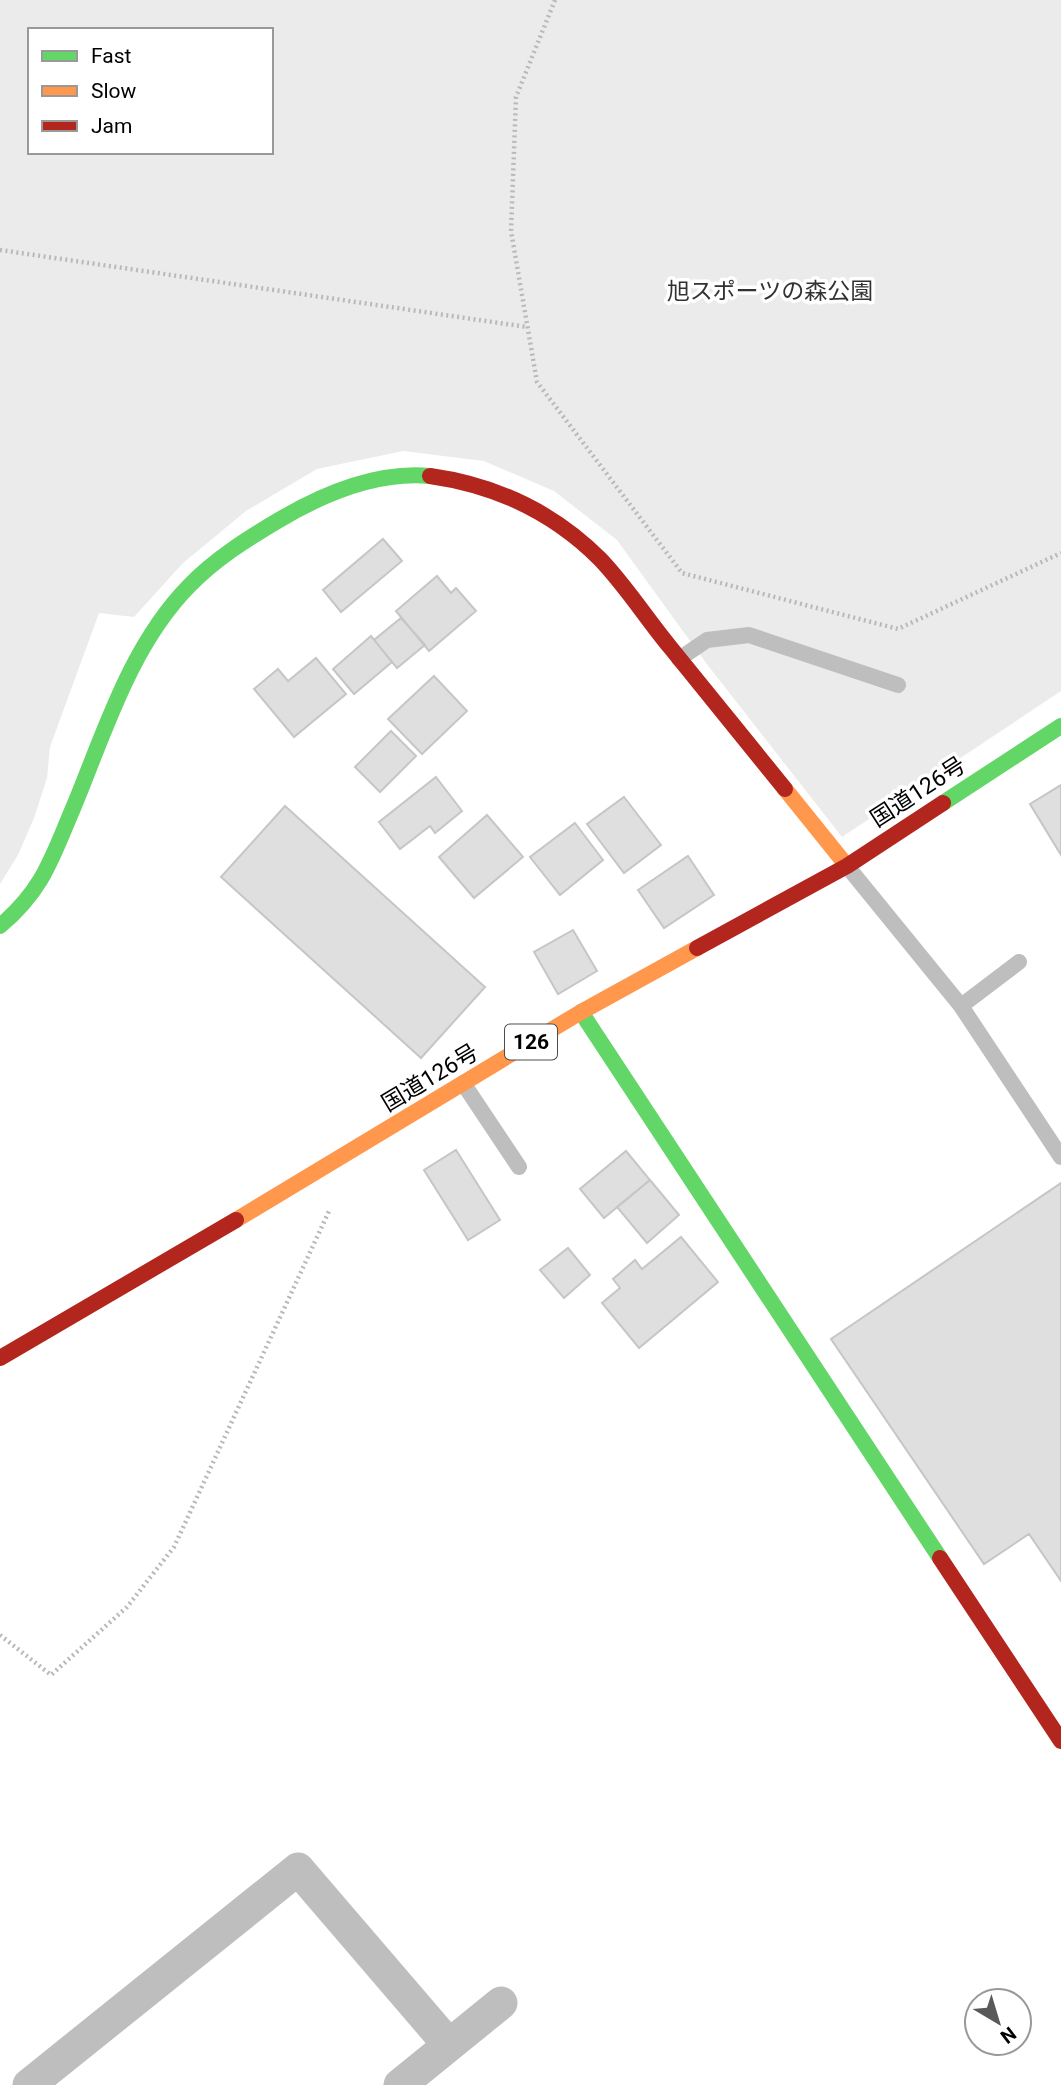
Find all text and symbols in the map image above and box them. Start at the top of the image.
legend [28,28,273,154]
text: Fast [91,44,132,68]
text: Slow [91,79,137,103]
text: Jam [91,114,132,138]
park label: 旭スポーツの森公園 [667,278,873,305]
street label: 国道126号 [865,751,971,833]
road number: 126 [505,1024,557,1060]
street label: 国道126号 [377,1039,483,1117]
north arrow [963,1987,1033,2057]
text: N [996,2022,1021,2048]

